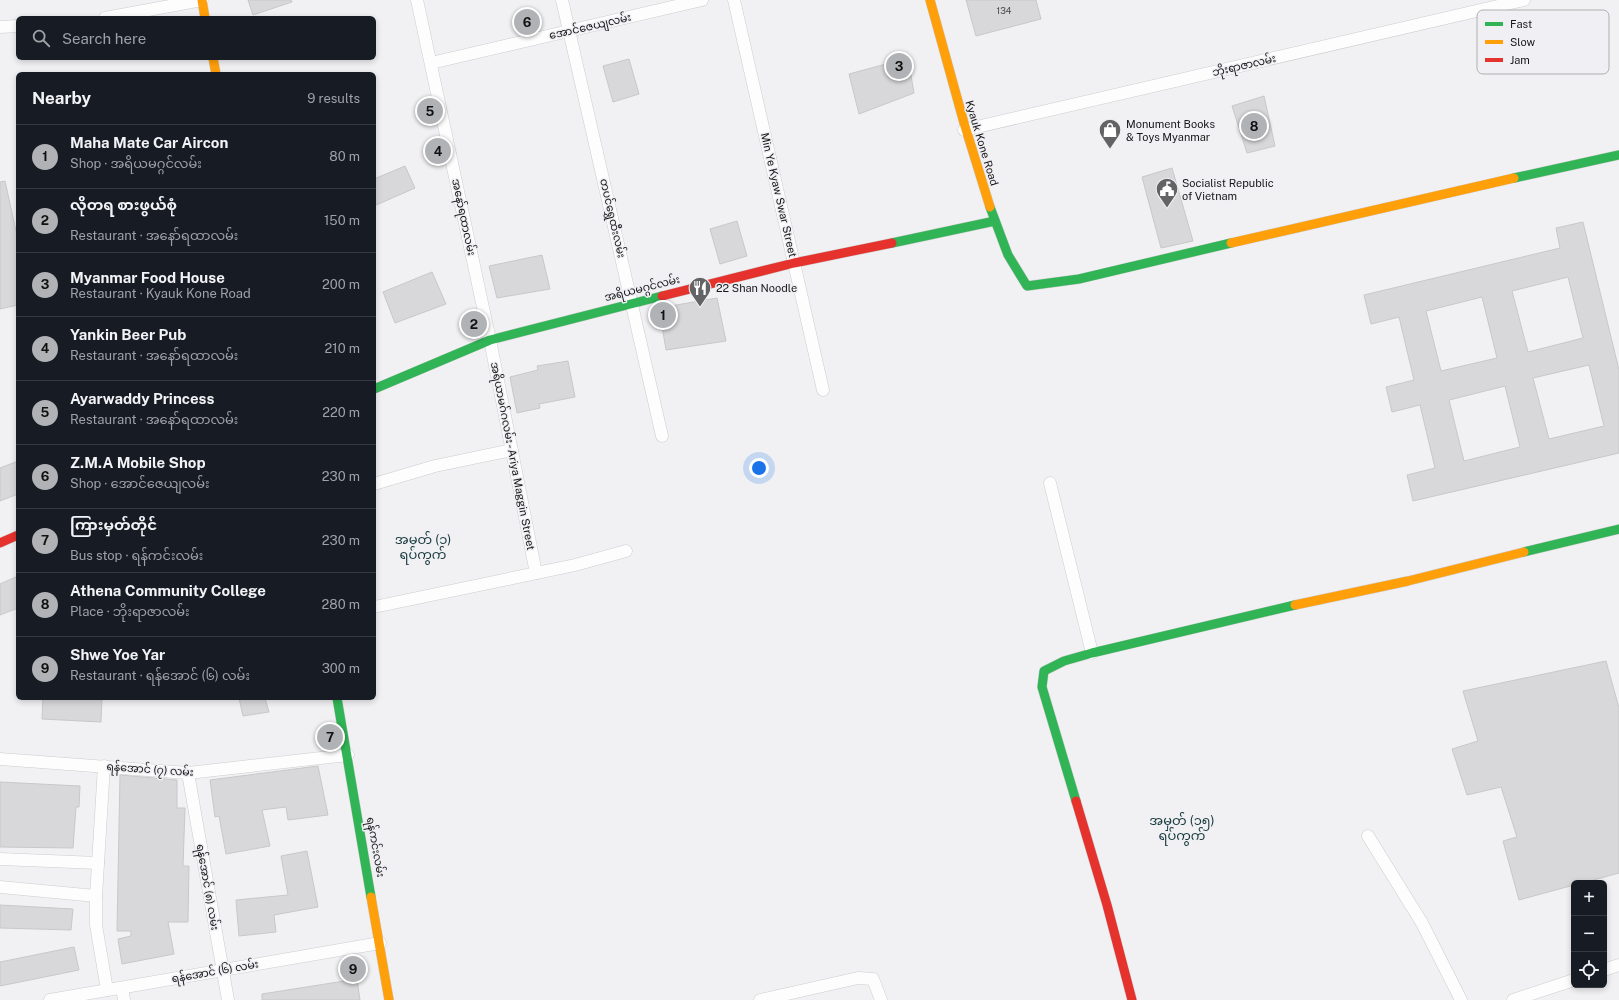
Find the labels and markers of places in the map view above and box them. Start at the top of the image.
pin: 6 [514,7,540,37]
pin: 3 [886,51,912,81]
pin: 5 [417,96,443,126]
pin: 8 [1241,111,1267,141]
shop icon: Monument Books & Toys Myanmar [1097,117,1123,150]
place label: Monument Books & Toys Myanmar [1126,118,1215,143]
pin: 4 [425,136,451,166]
public building icon: Socialist Republic of Vietnam [1154,176,1180,209]
place label: Socialist Republic of Vietnam [1182,177,1274,202]
restaurant icon: 22 Shan Noodle [687,275,713,308]
place label: 22 Shan Noodle [716,282,797,294]
pin: 1 [650,300,676,330]
pin: 2 [461,309,487,339]
pin: 7 [317,722,343,752]
pin: 9 [340,954,366,984]

